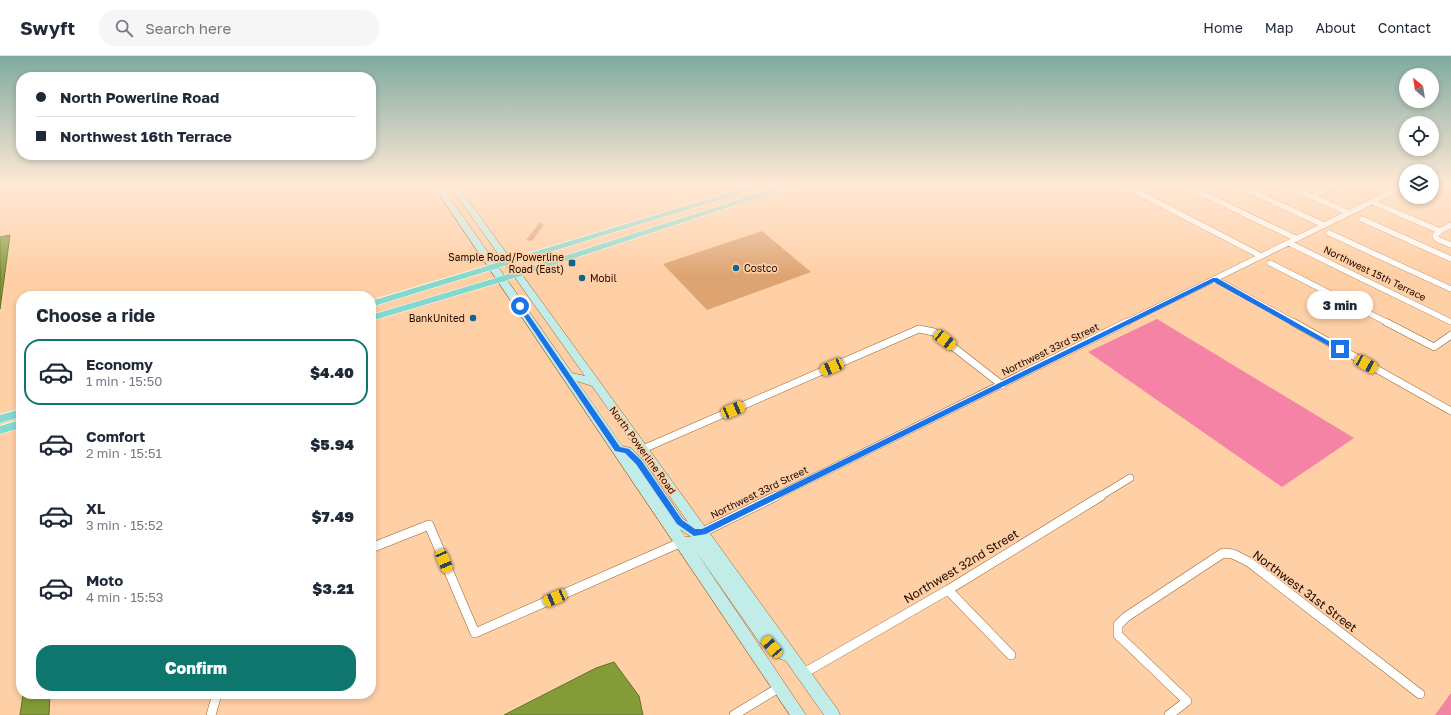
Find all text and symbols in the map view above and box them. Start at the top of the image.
search box [99,10,379,46]
text: Swyft [20,16,75,39]
icon: search [113,17,135,39]
text: Search here [145,19,231,37]
text: Home [1203,19,1243,36]
text: Map [1265,19,1293,36]
text: About [1315,19,1356,36]
text: Contact [1378,19,1431,36]
north arrow [1399,68,1439,108]
map controls [1399,68,1439,204]
text: North Powerline Road [60,88,219,106]
button: locate [1399,116,1439,156]
text: Northwest 16th Terrace [60,127,232,145]
button: layers [1399,164,1439,204]
street label: Northwest 15th Terrace [1322,243,1428,303]
place label: Sample Road/Powerline Road (East) [448,251,564,275]
marker: Sample Road/Powerline Road (East) [567,258,577,268]
place label: Costco [744,262,778,274]
marker: Costco [731,263,741,273]
place label: Mobil [590,272,617,284]
marker: Mobil [577,273,587,283]
callout: 3 min [1307,291,1373,319]
route start [511,297,529,315]
text: 3 min [1323,297,1357,313]
text: Choose a ride [36,304,155,326]
place label: BankUnited [409,312,465,324]
marker: BankUnited [468,313,478,323]
street label: Northwest 33rd Street [999,320,1101,378]
car [932,328,958,352]
route end [1331,340,1349,358]
car [1353,353,1379,375]
icon: car [38,354,74,390]
text: Economy [86,355,153,373]
car [819,357,845,377]
text: $4.40 [310,363,354,381]
text: 1 min · 15:50 [86,373,162,389]
car [720,400,746,420]
street label: North Powerline Road [607,404,679,496]
icon: car [38,426,74,462]
text: Comfort [86,427,145,445]
text: $5.94 [310,435,354,453]
text: 2 min · 15:51 [86,445,162,461]
street label: Northwest 33rd Street [708,463,810,521]
icon: car [38,498,74,534]
text: XL [86,499,105,517]
text: $7.49 [312,507,354,525]
text: 3 min · 15:52 [86,517,163,533]
street label: Northwest 32nd Street [901,526,1021,606]
street label: Northwest 31st Street [1250,547,1360,635]
car [434,548,454,574]
icon: car [38,570,74,606]
text: Moto [86,571,123,589]
text: $3.21 [312,579,354,597]
car [542,588,568,608]
text: 4 min · 15:53 [86,589,163,605]
car [760,634,784,660]
button: Confirm [36,645,356,691]

